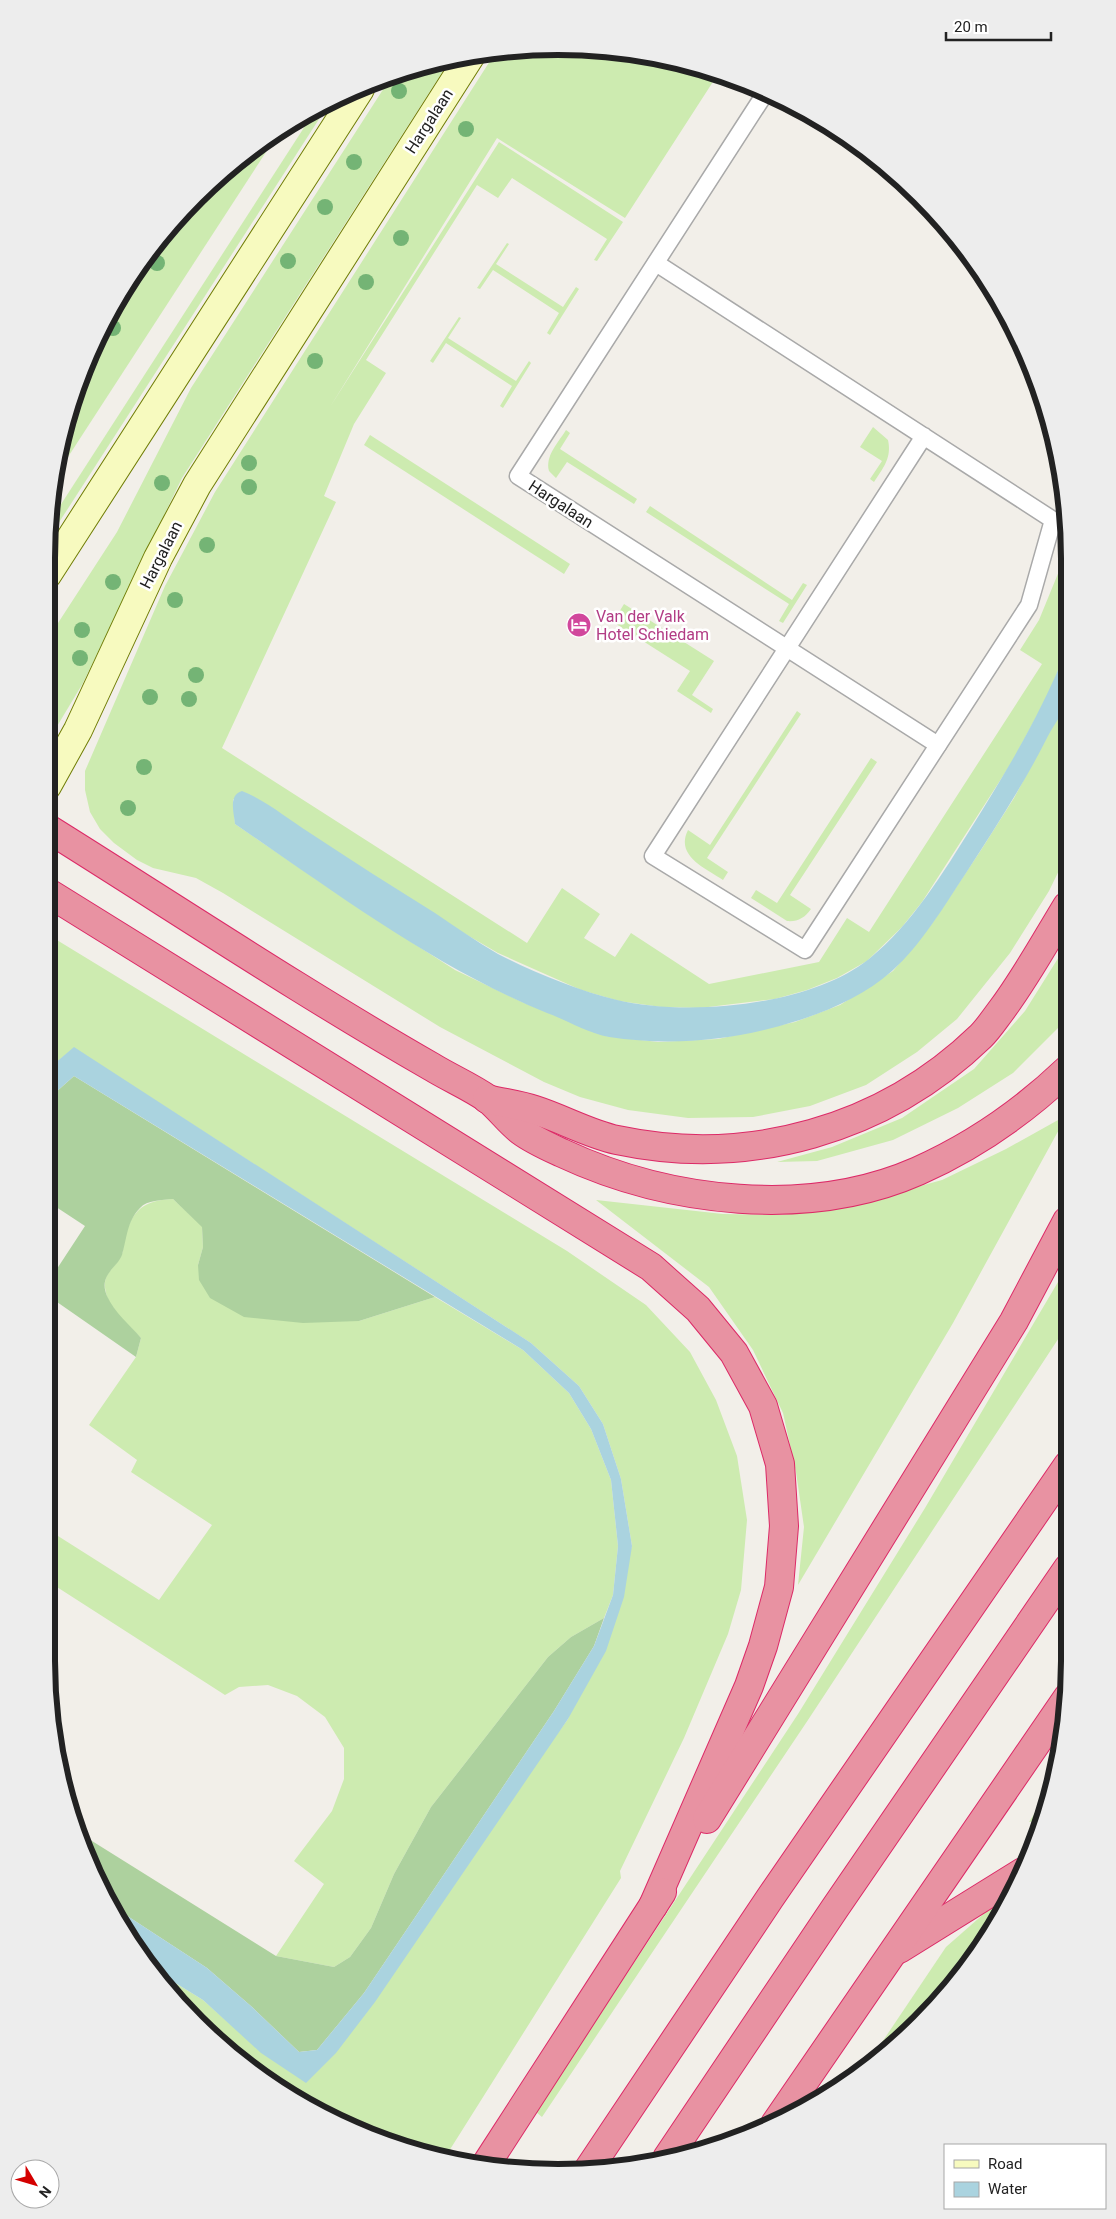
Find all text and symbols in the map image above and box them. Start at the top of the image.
scale bar [946,10,1051,42]
text: 20 m [954,18,988,36]
street label: Hargalaan [401,85,457,157]
street label: Hargalaan [525,476,597,532]
street label: Hargalaan [136,518,186,592]
place label: Van der Valk Hotel Schiedam [596,607,709,644]
hotel icon: Van der Valk Hotel Schiedam [566,612,592,638]
legend [944,2144,1106,2209]
text: Road [988,2155,1022,2173]
north arrow [10,2159,60,2209]
text: Water [988,2180,1027,2198]
text: N [36,2183,55,2201]

